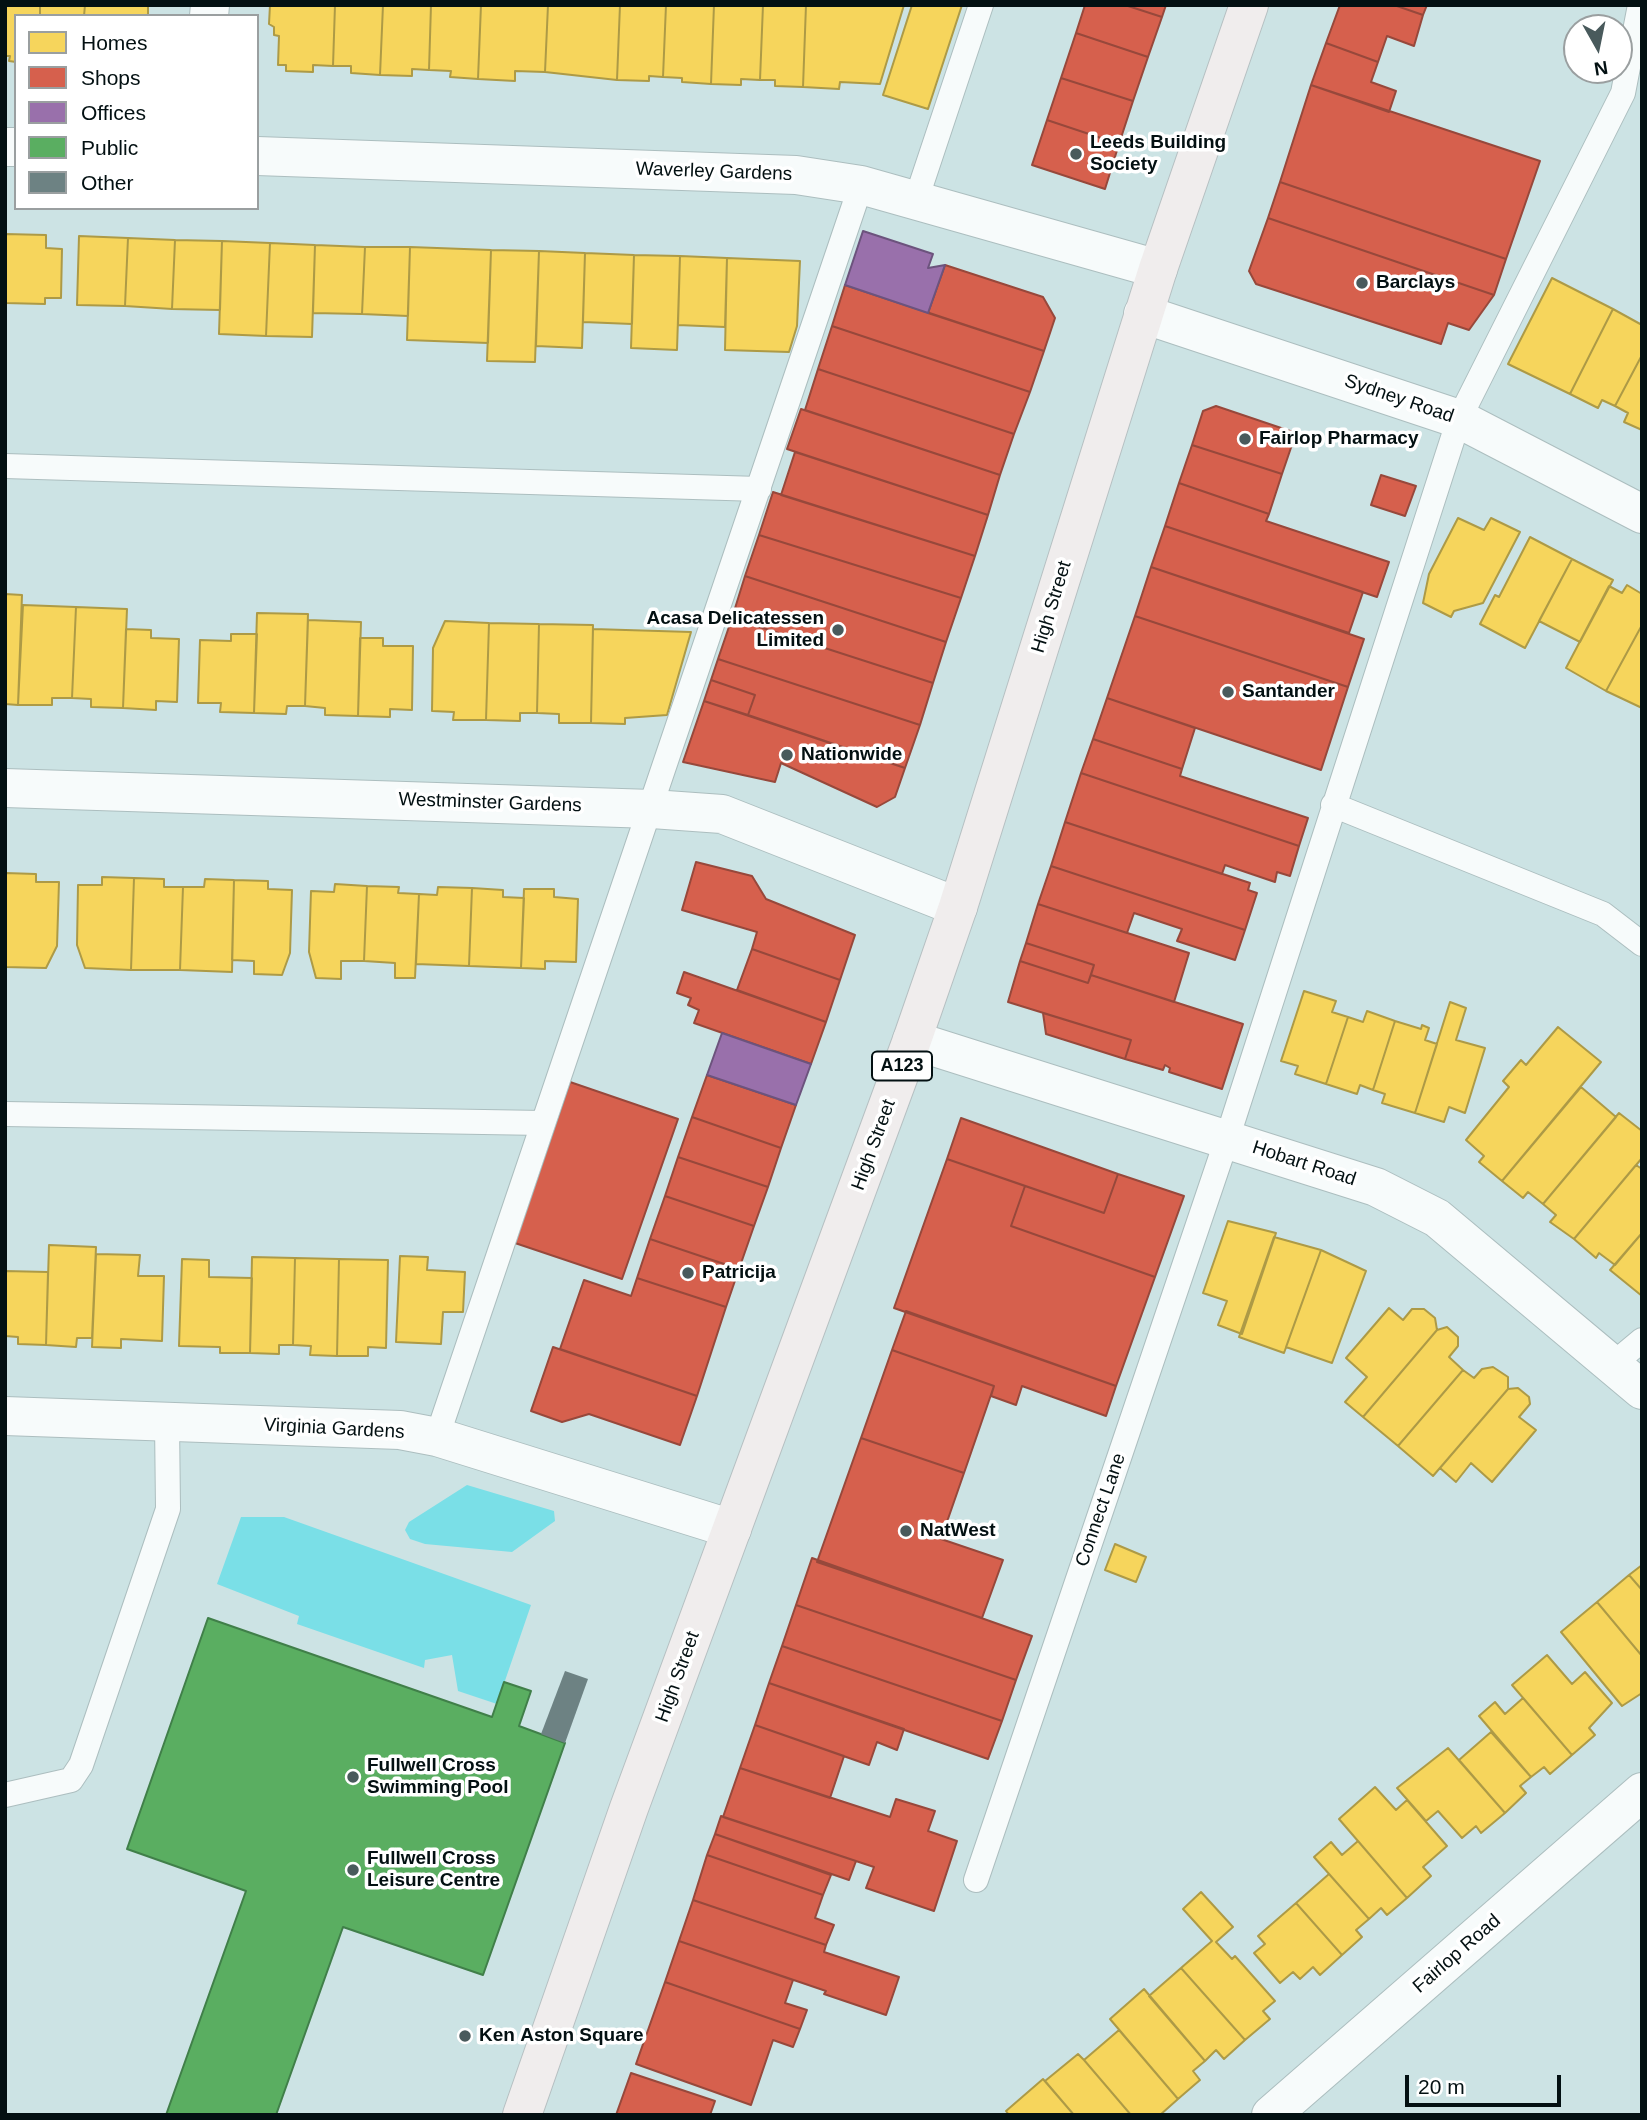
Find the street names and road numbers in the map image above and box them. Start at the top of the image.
street label: Waverley Gardens [635,158,793,186]
street label: Sydney Road [1341,370,1457,428]
street label: High Street [1027,558,1077,656]
street label: Westminster Gardens [398,788,582,818]
road number: A123 [872,1051,932,1080]
street label: High Street [847,1096,901,1194]
street label: Hobart Road [1249,1137,1359,1191]
street label: Virginia Gardens [263,1414,405,1444]
street label: Connect Lane [1071,1450,1131,1570]
street label: High Street [651,1628,705,1726]
street label: Fairlop Road [1408,1910,1506,1998]

